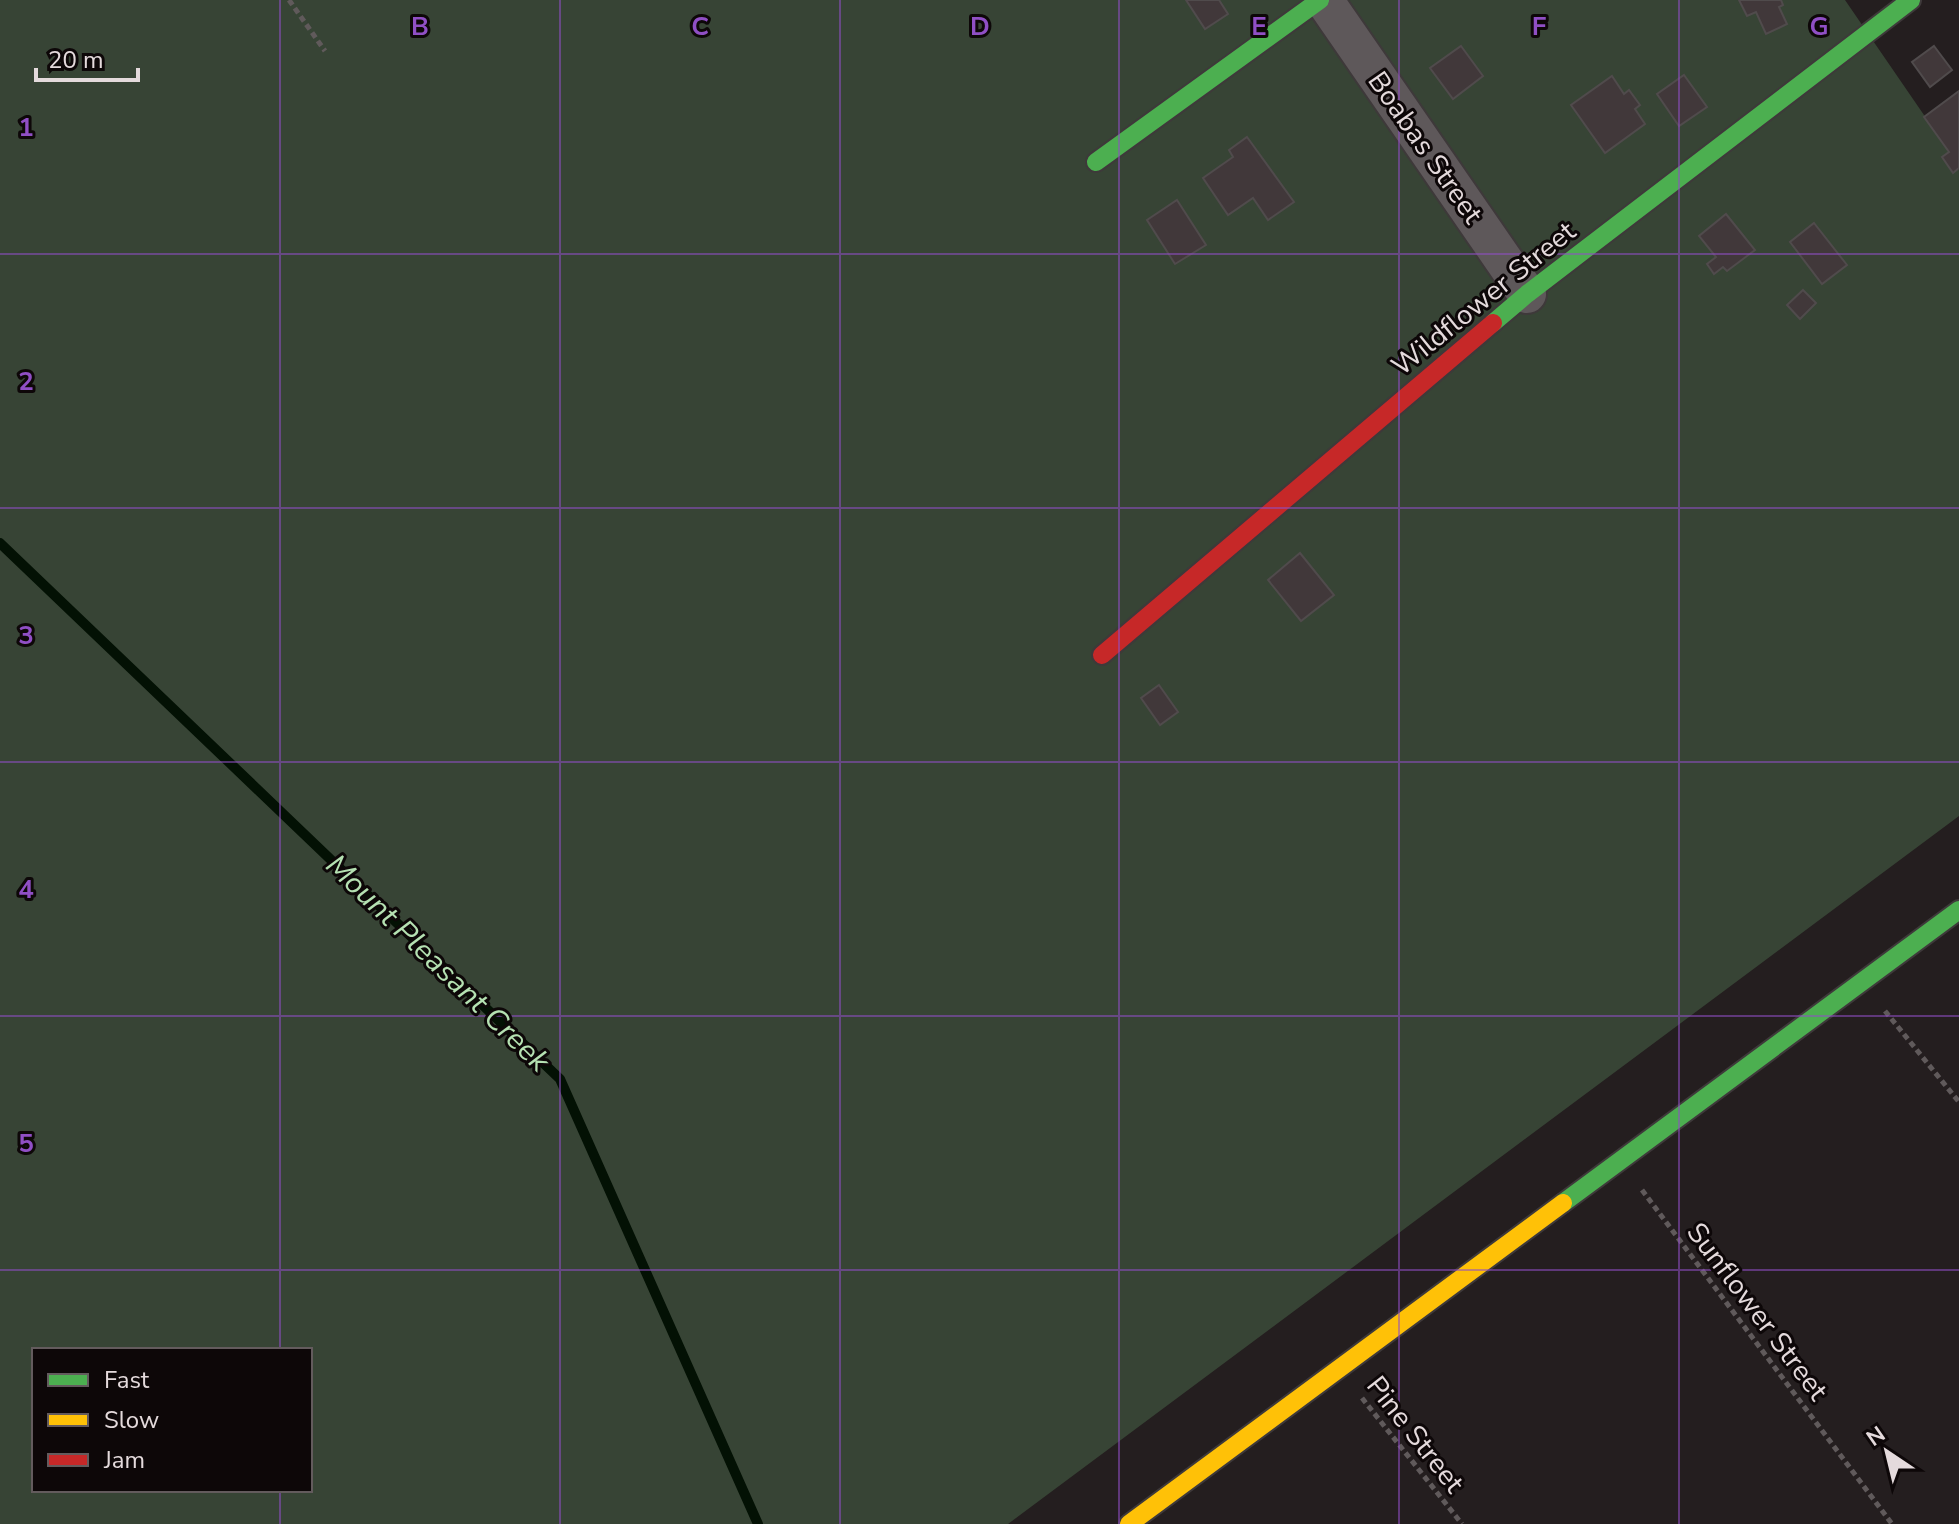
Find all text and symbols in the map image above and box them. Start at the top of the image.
text: B [411,9,429,44]
text: C [691,9,709,44]
text: D [970,9,990,44]
text: E [1251,9,1267,44]
text: F [1532,9,1546,44]
text: G [1809,9,1829,44]
scale bar [36,32,138,82]
text: 20 m [48,44,104,76]
street label: Boabas Street [1359,64,1492,231]
text: 1 [18,110,34,145]
street label: Wildflower Street [1384,213,1584,385]
text: 2 [18,364,34,399]
text: 3 [18,618,34,653]
water label: Mount Pleasant Creek [317,845,560,1082]
text: 4 [18,872,34,907]
text: 5 [18,1126,34,1161]
street label: Sunflower Street [1678,1215,1837,1408]
legend [32,1348,312,1492]
text: Fast [104,1364,150,1396]
street label: Pine Street [1358,1368,1473,1501]
text: Slow [104,1404,159,1436]
north arrow [1847,1412,1927,1492]
text: N [1861,1419,1891,1453]
text: Jam [103,1444,145,1476]

